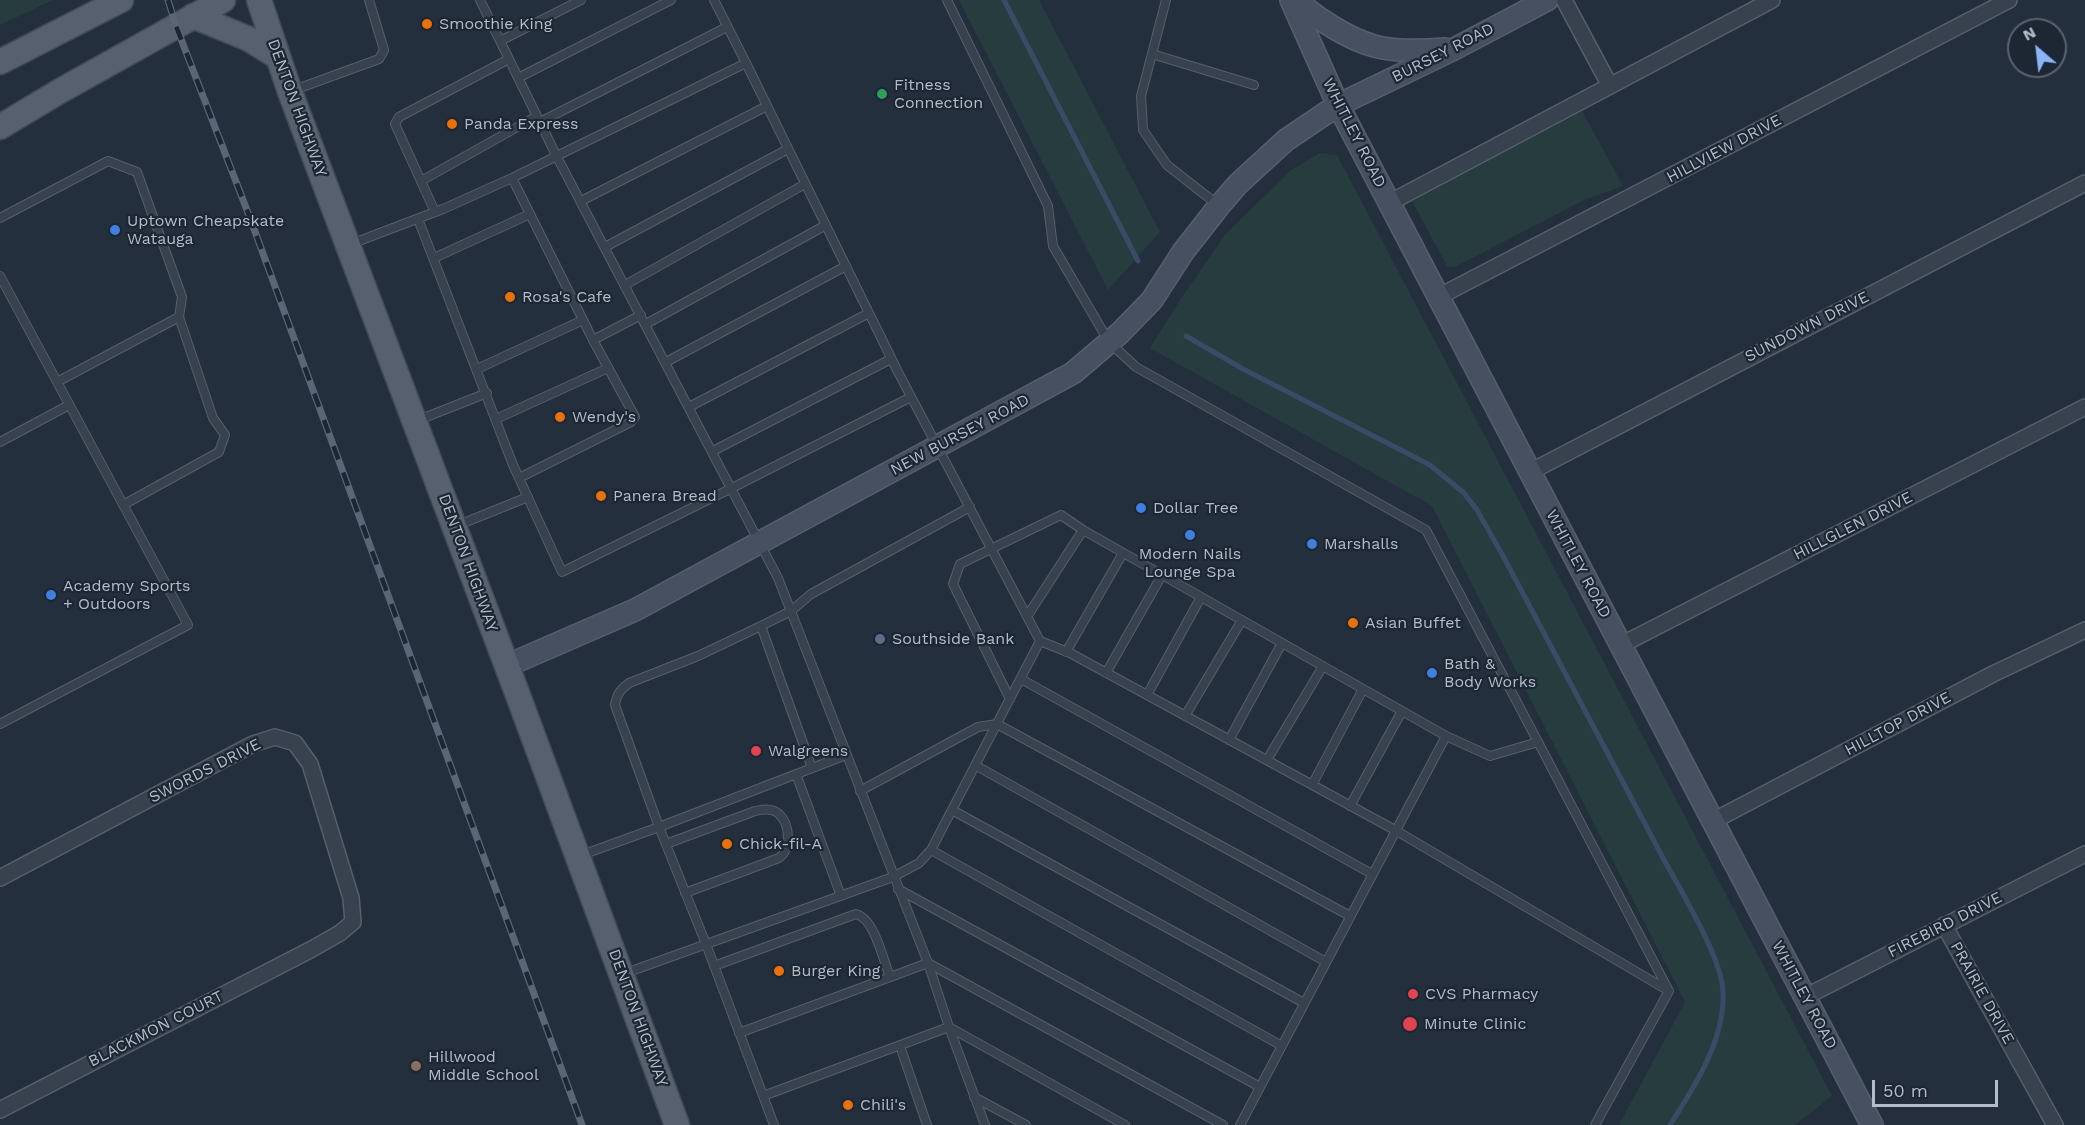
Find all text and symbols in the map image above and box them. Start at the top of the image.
place label: Smoothie King [439,14,552,34]
marker: Smoothie King [420,17,434,31]
north arrow [2007,18,2067,78]
street label: BURSEY ROAD [1389,19,1497,87]
text: N [2020,22,2039,45]
street label: DENTON HIGHWAY [263,37,331,179]
place label: Fitness Connection [894,75,983,113]
street label: WHITLEY ROAD [1318,75,1390,191]
marker: Fitness Connection [875,87,889,101]
street label: HILLVIEW DRIVE [1663,111,1785,187]
place label: Panda Express [464,114,578,134]
marker: Panda Express [445,117,459,131]
place label: Uptown Cheapskate Watauga [127,211,284,249]
marker: Uptown Cheapskate Watauga [108,223,122,237]
place label: Rosa's Cafe [522,287,611,307]
street label: SUNDOWN DRIVE [1742,287,1872,367]
marker: Rosa's Cafe [503,290,517,304]
street label: NEW BURSEY ROAD [887,390,1033,480]
place label: Wendy's [572,407,636,427]
marker: Wendy's [553,410,567,424]
place label: Panera Bread [613,486,717,506]
street label: HILLGLEN DRIVE [1790,488,1916,564]
marker: Panera Bread [594,489,608,503]
street label: DENTON HIGHWAY [434,492,502,634]
place label: Dollar Tree [1153,498,1238,518]
marker: Dollar Tree [1134,501,1148,515]
street label: WHITLEY ROAD [1541,506,1615,622]
marker: Modern Nails Lounge Spa [1183,528,1197,542]
place label: Marshalls [1324,534,1398,554]
marker: Marshalls [1305,537,1319,551]
place label: Modern Nails Lounge Spa [1139,544,1241,582]
place label: Academy Sports + Outdoors [63,576,190,614]
marker: Academy Sports + Outdoors [44,588,58,602]
place label: Asian Buffet [1365,613,1461,633]
marker: Asian Buffet [1346,616,1360,630]
place label: Southside Bank [892,629,1014,649]
marker: Southside Bank [873,632,887,646]
place label: Bath & Body Works [1444,654,1536,692]
marker: Bath & Body Works [1425,666,1439,680]
street label: HILLTOP DRIVE [1842,688,1954,760]
street label: SWORDS DRIVE [146,735,264,807]
place label: Walgreens [768,741,848,761]
marker: Walgreens [749,744,763,758]
place label: Chick-fil-A [739,834,822,854]
marker: Chick-fil-A [720,837,734,851]
street label: FIREBIRD DRIVE [1885,888,2005,962]
street label: WHITLEY ROAD [1767,937,1841,1053]
street label: PRAIRIE DRIVE [1946,938,2018,1048]
street label: DENTON HIGHWAY [604,947,672,1089]
place label: Burger King [791,961,880,981]
marker: Burger King [772,964,786,978]
place label: CVS Pharmacy [1425,984,1538,1004]
street label: BLACKMON COURT [85,987,227,1071]
marker: CVS Pharmacy [1406,987,1420,1001]
place label: Minute Clinic [1424,1014,1526,1034]
marker: Minute Clinic [1401,1015,1419,1033]
place label: Hillwood Middle School [428,1047,539,1085]
marker: Hillwood Middle School [409,1059,423,1073]
scale bar [1875,1068,2001,1106]
text: 50 m [1883,1080,1928,1101]
place label: Chili's [860,1095,906,1115]
marker: Chili's [841,1098,855,1112]

